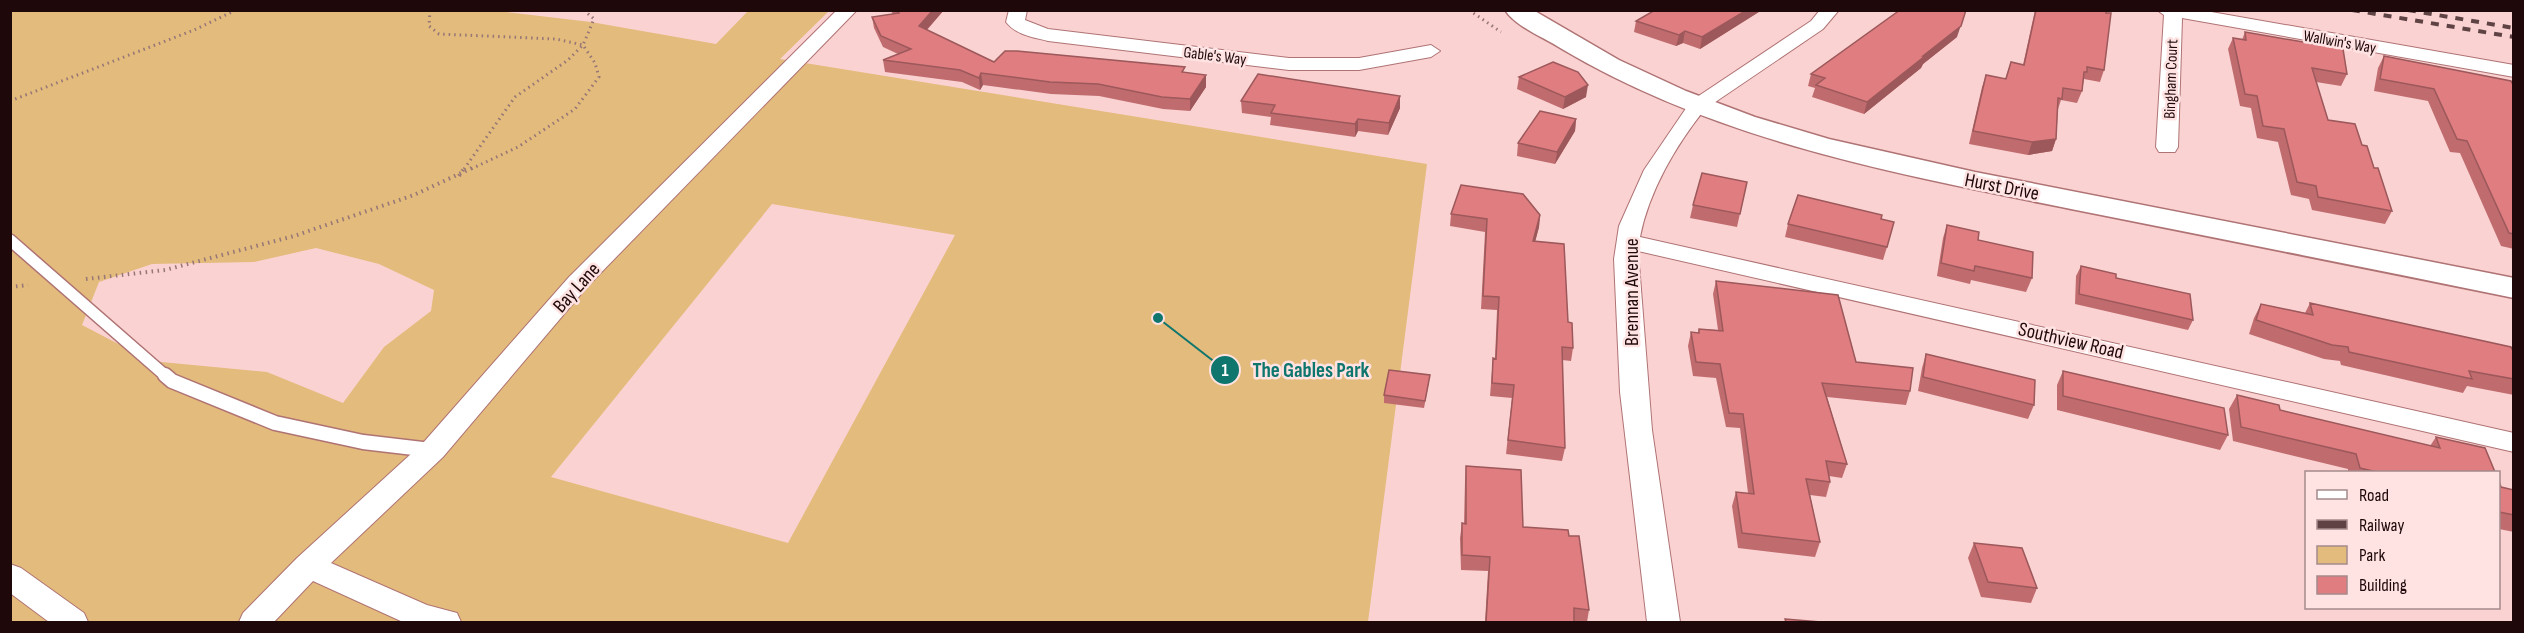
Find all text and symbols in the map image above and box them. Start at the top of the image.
street label: Wallwin's Way [2302,27,2378,58]
street label: Bingham Court [2161,39,2182,119]
street label: Gable's Way [1182,43,1247,70]
street label: Hurst Drive [1963,168,2041,206]
street label: Brennan Avenue [1620,238,1644,346]
street label: Bay Lane [548,258,605,318]
street label: Southview Road [2016,317,2126,365]
callout: The Gables Park [1210,350,1381,389]
text: The Gables Park [1253,358,1370,383]
text: 1 [1221,360,1229,381]
legend [2305,471,2500,609]
text: Road [2359,485,2389,506]
text: Railway [2359,515,2404,536]
text: Park [2359,545,2385,566]
text: Building [2359,575,2407,596]

